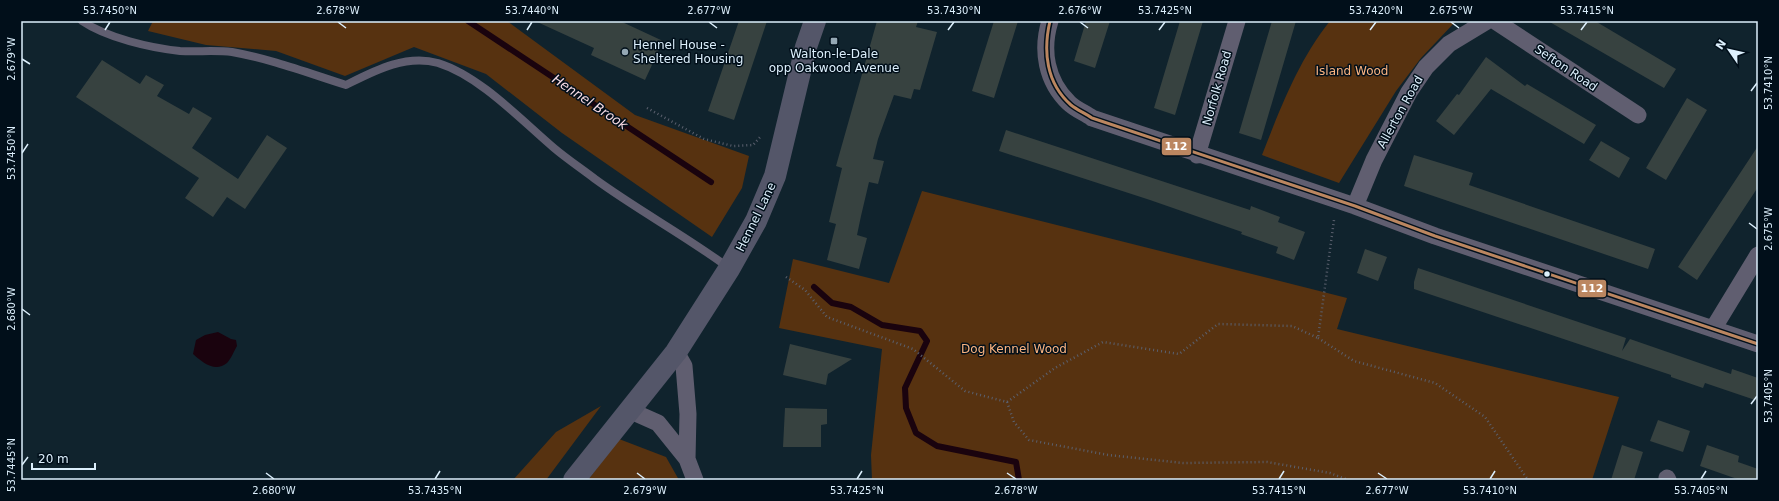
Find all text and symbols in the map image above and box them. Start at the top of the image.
text: 53.7450°N [83,5,137,16]
text: 2.678°W [316,5,360,16]
text: 53.7440°N [505,5,559,16]
text: 2.677°W [687,5,731,16]
text: 53.7430°N [927,5,981,16]
text: 2.676°W [1058,5,1102,16]
text: 53.7425°N [1138,5,1192,16]
text: 53.7420°N [1349,5,1403,16]
text: 2.675°W [1429,5,1473,16]
text: 53.7415°N [1560,5,1614,16]
north arrow [1709,30,1749,70]
marker: Walton-le-Dale opp Oakwood Avenue [829,36,839,46]
text: 2.679°W [6,37,17,81]
text: N [1713,37,1729,52]
place label: Hennel House - Sheltered Housing [633,38,743,66]
street label: Sefton Road [1532,42,1600,94]
marker: Hennel House - Sheltered Housing [620,47,630,57]
place label: Walton-le-Dale opp Oakwood Avenue [769,47,899,75]
street label: Norfolk Road [1200,49,1234,127]
text: 53.7410°N [1763,56,1774,110]
park label: Island Wood [1316,64,1388,78]
water label: Hennel Brook [549,71,631,133]
street label: Allerton Road [1374,73,1426,151]
text: 53.7450°N [6,126,17,180]
line badge: 112 [1161,137,1192,156]
text: 112 [1165,140,1187,153]
street label: Hennel Lane [733,180,779,254]
text: 2.675°W [1763,207,1774,251]
unlabelled marker [1542,269,1552,279]
line badge: 112 [1577,279,1607,298]
text: 112 [1581,282,1603,295]
text: 2.680°W [6,287,17,331]
park label: Dog Kennel Wood [961,342,1067,356]
text: 53.7405°N [1763,369,1774,423]
text: 53.7445°N [6,438,17,492]
scale bar [32,445,95,471]
text: 20 m [38,452,69,466]
text: 2.680°W [252,485,296,496]
text: 53.7435°N [408,485,462,496]
text: 2.679°W [623,485,667,496]
text: 53.7425°N [830,485,884,496]
text: 2.678°W [994,485,1038,496]
text: 53.7415°N [1252,485,1306,496]
text: 2.677°W [1365,485,1409,496]
text: 53.7410°N [1463,485,1517,496]
text: 53.7405°N [1674,485,1728,496]

